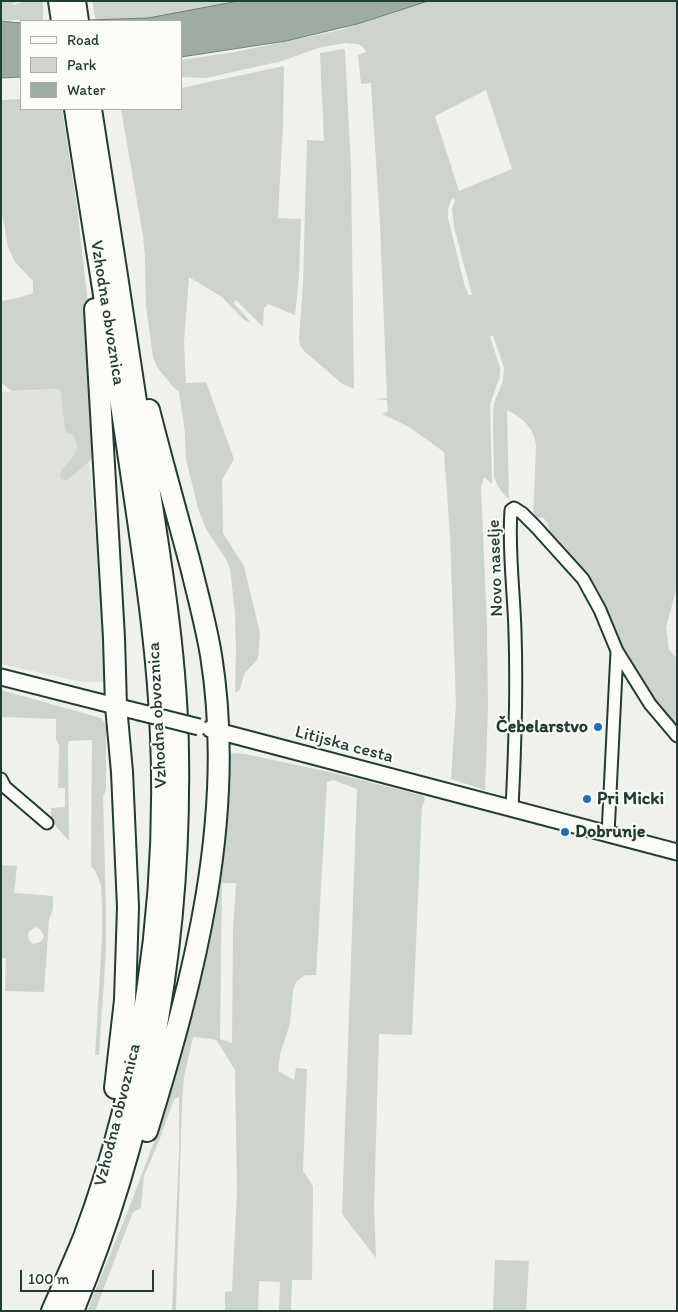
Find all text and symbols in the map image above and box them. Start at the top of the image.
legend [20,20,182,110]
text: Road [67,31,99,49]
text: Park [67,56,97,74]
text: Water [67,81,105,99]
street label: Vzhodna obvoznica [85,239,129,387]
street label: Novo naselje [484,519,508,617]
street label: Vzhodna obvoznica [143,641,173,789]
place label: Čebelarstvo [496,716,588,738]
marker: Čebelarstvo [592,721,604,733]
street label: Litijska cesta [292,722,396,768]
place label: Pri Micki [597,788,664,810]
marker: Pri Micki [581,793,593,805]
place label: Dobrunje [575,821,645,843]
marker: Dobrunje [559,826,571,838]
street label: Vzhodna obvoznica [90,1041,146,1189]
scale bar [22,1260,156,1292]
text: 100 m [28,1270,69,1288]

